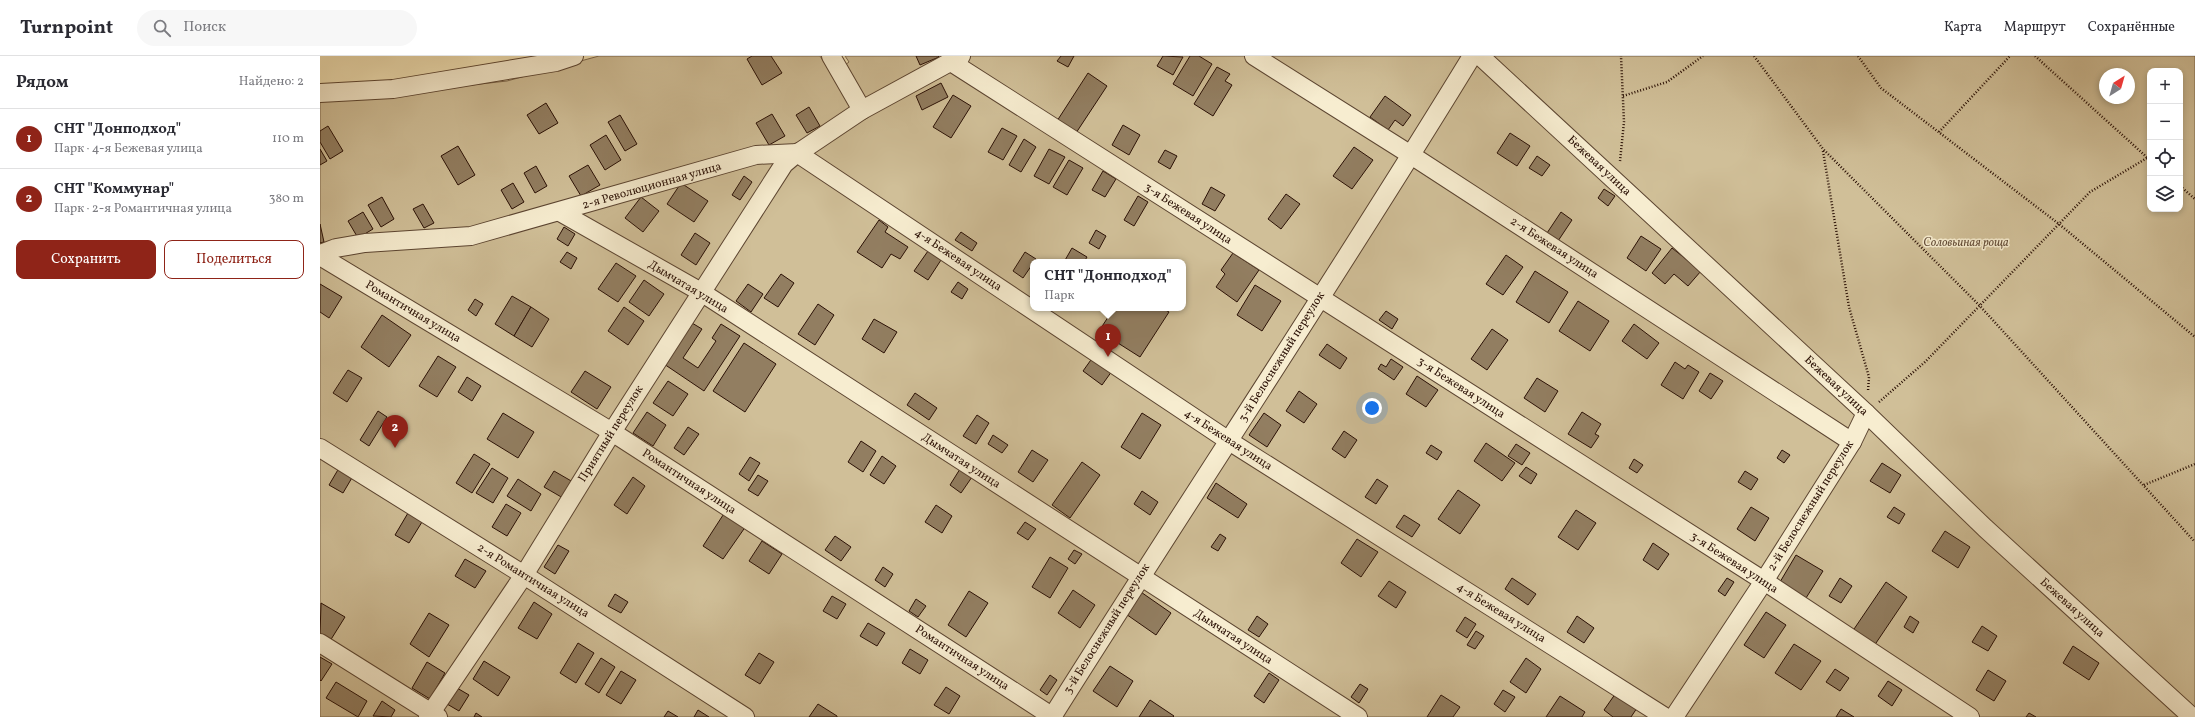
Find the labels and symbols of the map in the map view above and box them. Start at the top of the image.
north arrow [2099,68,2135,104]
street label: Бежевая улица [1564,132,1634,200]
street label: 2-я Революционная улица [581,158,723,214]
street label: 3-я Бежевая улица [1141,180,1235,248]
street label: 2-я Бежевая улица [1507,214,1601,283]
street label: 4-я Бежевая улица [911,225,1005,295]
park label: Соловьиная роща [1923,235,2009,251]
street label: Дымчатая улица [645,257,731,317]
street label: Романтичная улица [362,277,464,347]
street label: 3-й Белоснежный переулок [1235,288,1329,425]
pin: 1 [1095,324,1121,357]
street label: Бежевая улица [1801,352,1871,420]
street label: 3-я Бежевая улица [1414,354,1508,422]
street label: Приятный переулок [575,382,648,485]
your location [1362,398,1382,418]
street label: 4-я Бежевая улица [1181,405,1275,475]
pin: 2 [382,415,408,448]
street label: Дымчатая улица [919,430,1003,492]
street label: 2-й Белоснежный переулок [1764,437,1858,574]
street label: Романтичная улица [639,446,739,518]
street label: 3-я Бежевая улица [1687,529,1781,597]
street label: 2-я Романтичная улица [474,540,592,622]
street label: 3-й Белоснежный переулок [1060,560,1154,697]
street label: Бежевая улица [2036,575,2108,641]
street label: 4-я Бежевая улица [1453,579,1549,647]
street label: Дымчатая улица [1191,606,1275,668]
street label: Романтичная улица [912,622,1012,694]

